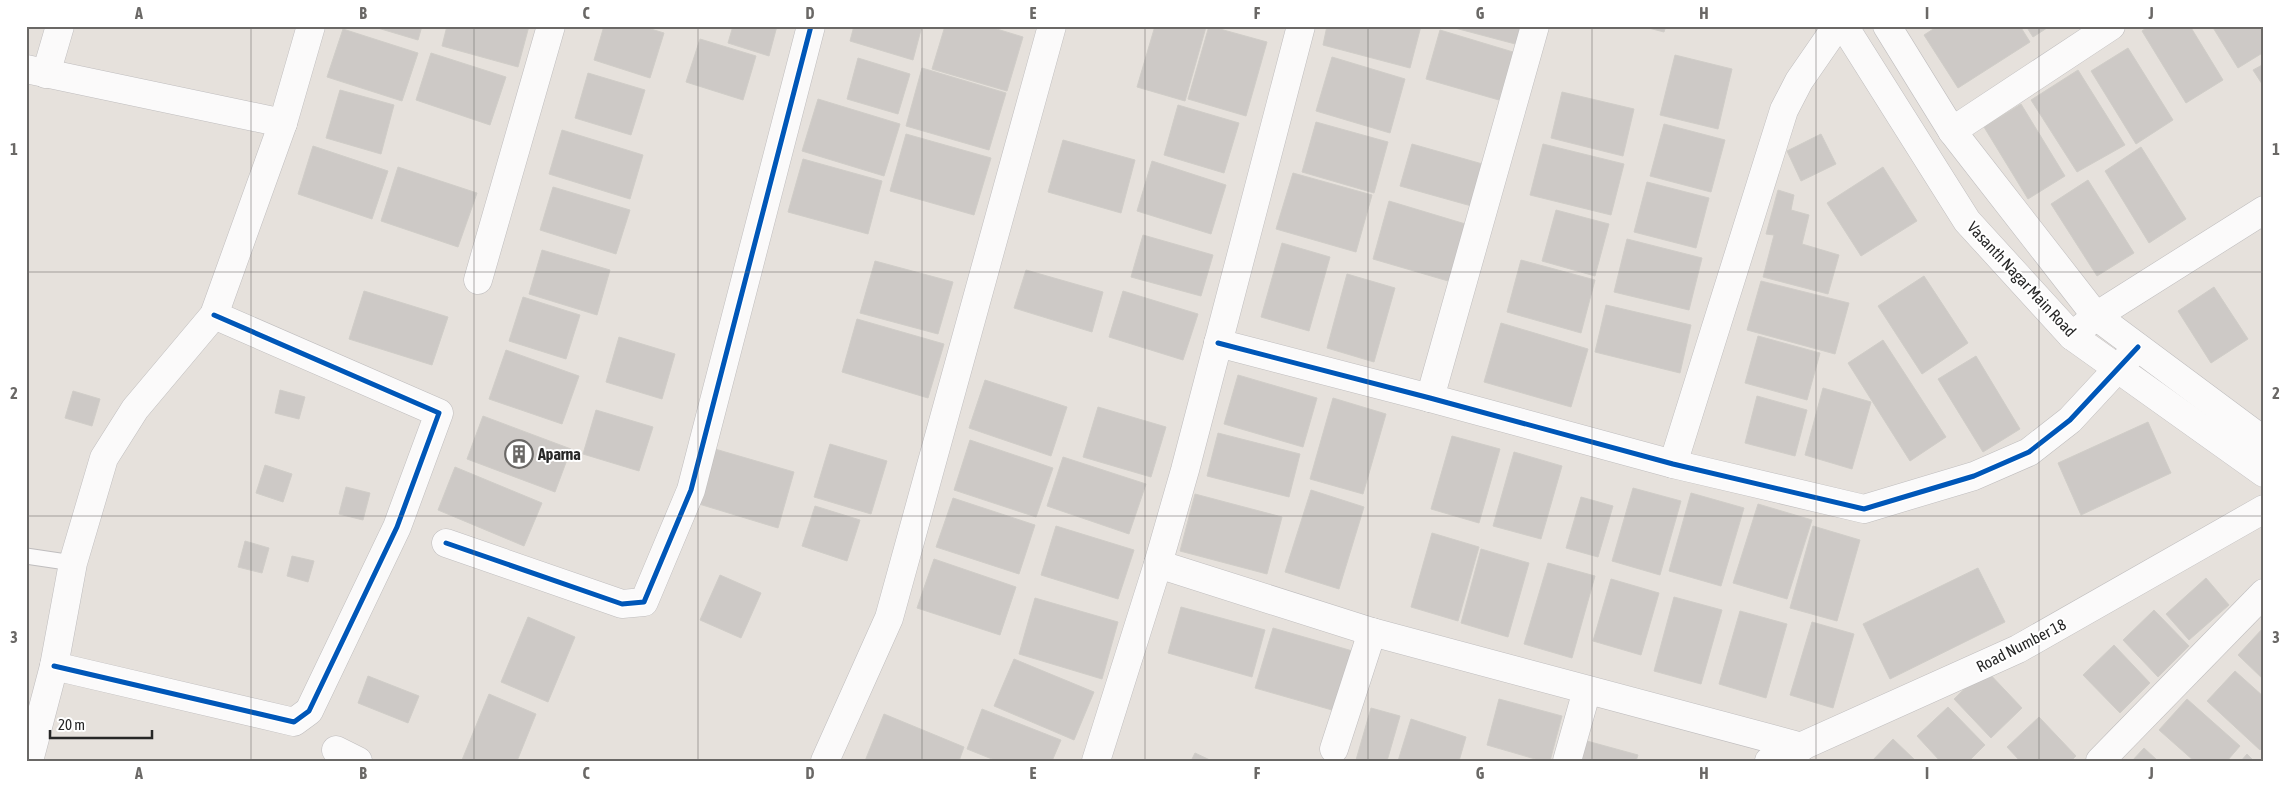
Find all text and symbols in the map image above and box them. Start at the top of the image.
text: A [134,4,143,22]
text: B [359,4,367,22]
text: C [582,4,590,22]
text: D [806,4,815,22]
text: E [1030,4,1037,22]
text: F [1254,4,1261,22]
text: G [1476,4,1485,22]
text: H [1699,4,1709,22]
text: I [1925,4,1929,22]
text: J [2147,4,2154,22]
text: 1 [10,140,18,158]
text: 1 [2272,140,2280,158]
street label: Vasanth Nagar Main Road [1963,218,2080,341]
text: 2 [10,384,18,402]
text: 2 [2272,384,2280,402]
building icon: Aparna [504,439,534,469]
place label: Aparna [537,445,581,463]
street label: Road Number 18 [1973,615,2069,675]
text: 3 [10,628,18,646]
text: 3 [2272,628,2280,646]
scale bar [50,707,152,739]
text: 20 m [58,716,85,733]
text: A [134,764,143,782]
text: B [359,764,367,782]
text: C [582,764,590,782]
text: D [806,764,815,782]
text: E [1030,764,1037,782]
text: F [1254,764,1261,782]
text: G [1476,764,1485,782]
text: H [1699,764,1709,782]
text: I [1925,764,1929,782]
text: J [2147,764,2154,782]

